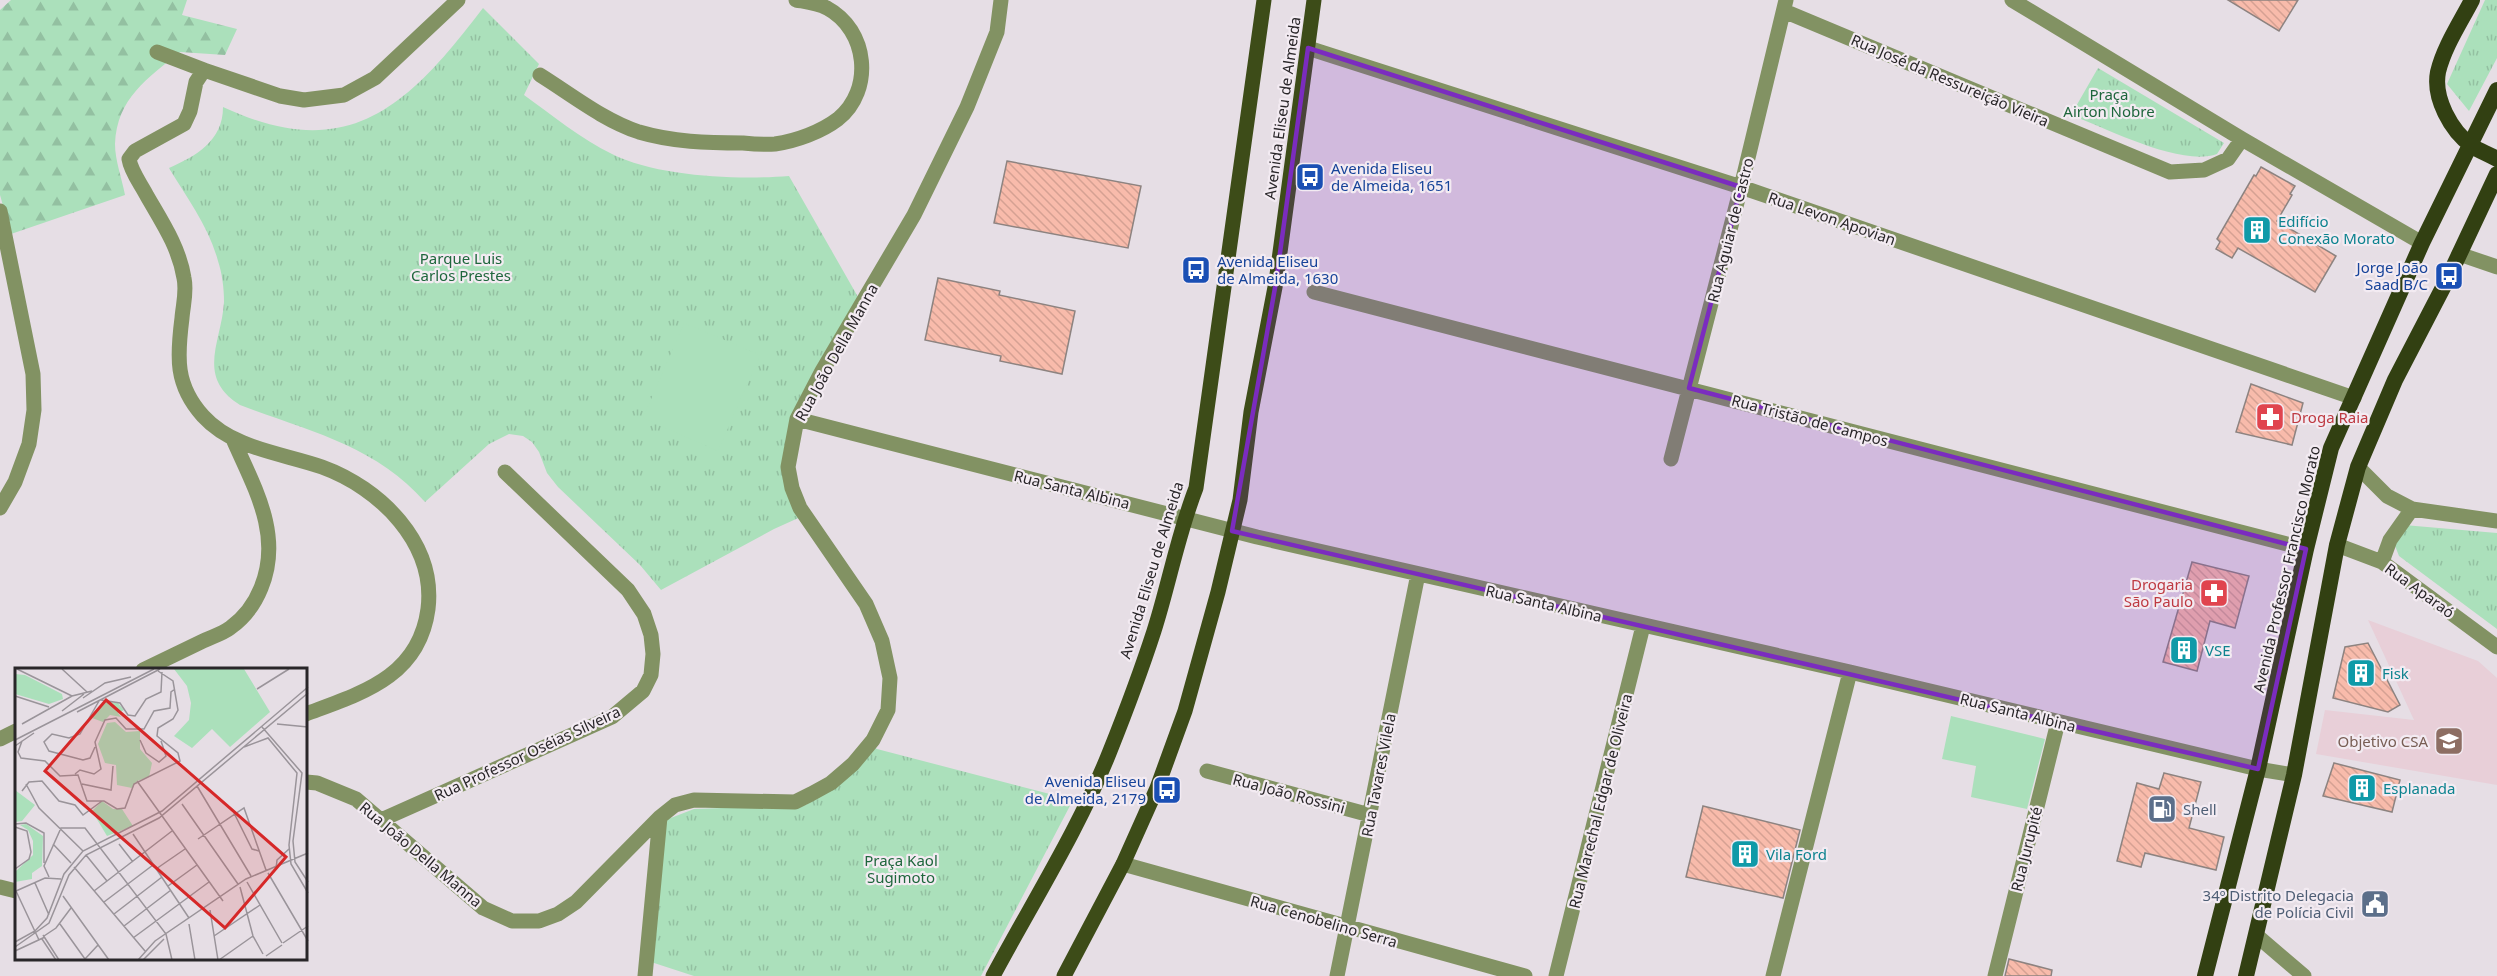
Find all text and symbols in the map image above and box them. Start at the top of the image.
street label: Avenida Eliseu de Almeida [1259,15,1305,201]
street label: Rua José da Ressureição Vieira [1848,29,2052,131]
park label: Praça Airton Nobre [2063,84,2155,121]
street label: Rua Aguiar de Castro [1702,156,1758,304]
place label: Avenida Eliseu de Almeida, 1651 [1331,158,1452,195]
bus stop icon: Avenida Eliseu de Almeida, 1651 [1294,161,1326,193]
street label: Rua Levon Apovian [1766,187,1898,249]
place label: Edifício Conexão Morato [2278,211,2395,248]
building icon: Edifício Conexão Morato [2241,214,2273,246]
park label: Parque Luis Carlos Prestes [411,248,511,285]
place label: Avenida Eliseu de Almeida, 1630 [1217,251,1338,288]
bus stop icon: Avenida Eliseu de Almeida, 1630 [1180,254,1212,286]
place label: Jorge João Saad B/C [2355,257,2429,294]
bus stop icon: Jorge João Saad B/C [2433,260,2465,292]
street label: Rua João Della Manna [790,280,882,424]
street label: Rua Tristão de Campos [1729,389,1891,451]
pharmacy icon: Droga Raia [2254,401,2286,433]
place label: Droga Raia [2291,407,2369,427]
street label: Avenida Professor Francisco Morato [2248,444,2324,694]
street label: Rua Santa Albina [1012,465,1132,513]
street label: Avenida Eliseu de Almeida [1114,479,1188,661]
street label: Rua Aparaó [2381,558,2459,622]
place label: Drogaria São Paulo [2124,574,2193,611]
pharmacy icon: Drogaria São Paulo [2198,577,2230,609]
street label: Rua Santa Albina [1484,580,1604,626]
building icon: VSE [2168,634,2200,666]
place label: VSE [2205,640,2231,660]
building icon: Fisk [2345,657,2377,689]
place label: Fisk [2382,663,2409,683]
inset map [15,668,308,961]
street label: Rua Santa Albina [1958,688,2078,736]
street label: Rua Marechal Edgar de Oliveira [1564,692,1636,910]
street label: Rua Professor Oséias Silveira [431,701,623,805]
street label: Rua Tavares Vilela [1356,712,1400,838]
school or university icon: Objetivo CSA [2433,725,2465,757]
place label: Objetivo CSA [2338,731,2428,751]
street label: Rua João Rossini [1231,768,1347,818]
place label: Avenida Eliseu de Almeida, 2179 [1025,771,1146,808]
building icon: Esplanada [2346,772,2378,804]
bus stop icon: Avenida Eliseu de Almeida, 2179 [1151,774,1183,806]
place label: Esplanada [2383,778,2455,798]
fuel station icon: Shell [2146,793,2178,825]
street label: Rua João Della Manna [356,797,486,911]
place label: Shell [2183,799,2217,819]
street label: Rua Jurupité [2006,805,2046,893]
building icon: Vila Ford [1729,838,1761,870]
place label: Vila Ford [1766,844,1827,864]
park label: Praça Kaol Sugimoto [864,850,938,887]
place label: 34º Distrito Delegacia de Polícia Civil [2203,885,2354,922]
public building icon: 34º Distrito Delegacia de Polícia Civil [2359,888,2391,920]
street label: Rua Cenobelino Serra [1248,890,1400,952]

